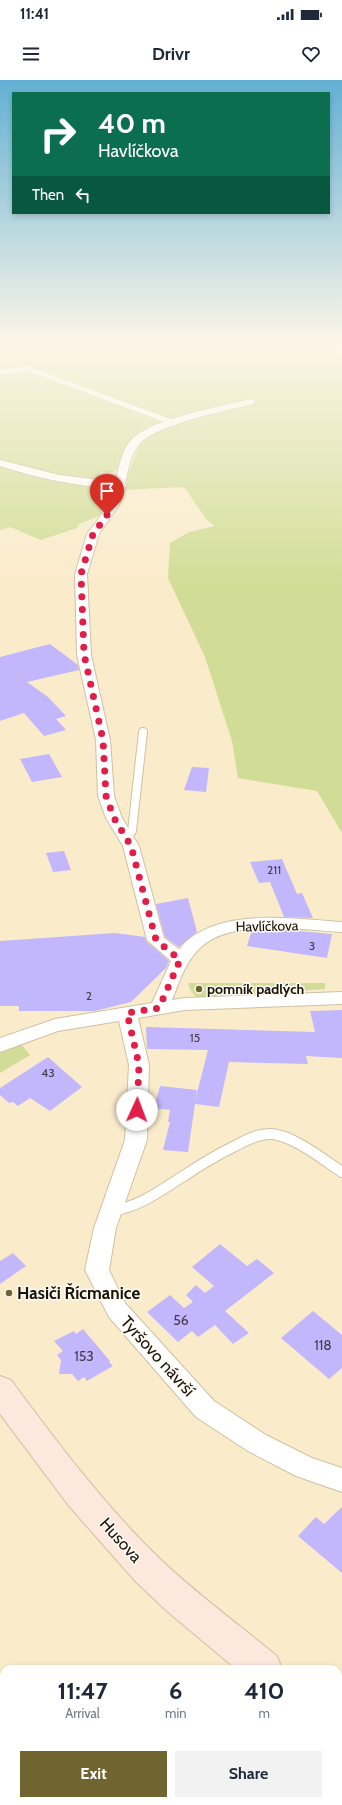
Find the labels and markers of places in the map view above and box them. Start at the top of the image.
pin [90,474,124,515]
place label: pomník padlých [207,980,304,998]
marker: pomník padlých [194,984,204,994]
place label: Hasiči Řícmanice [17,1282,140,1303]
marker: Hasiči Řícmanice [4,1288,14,1298]

